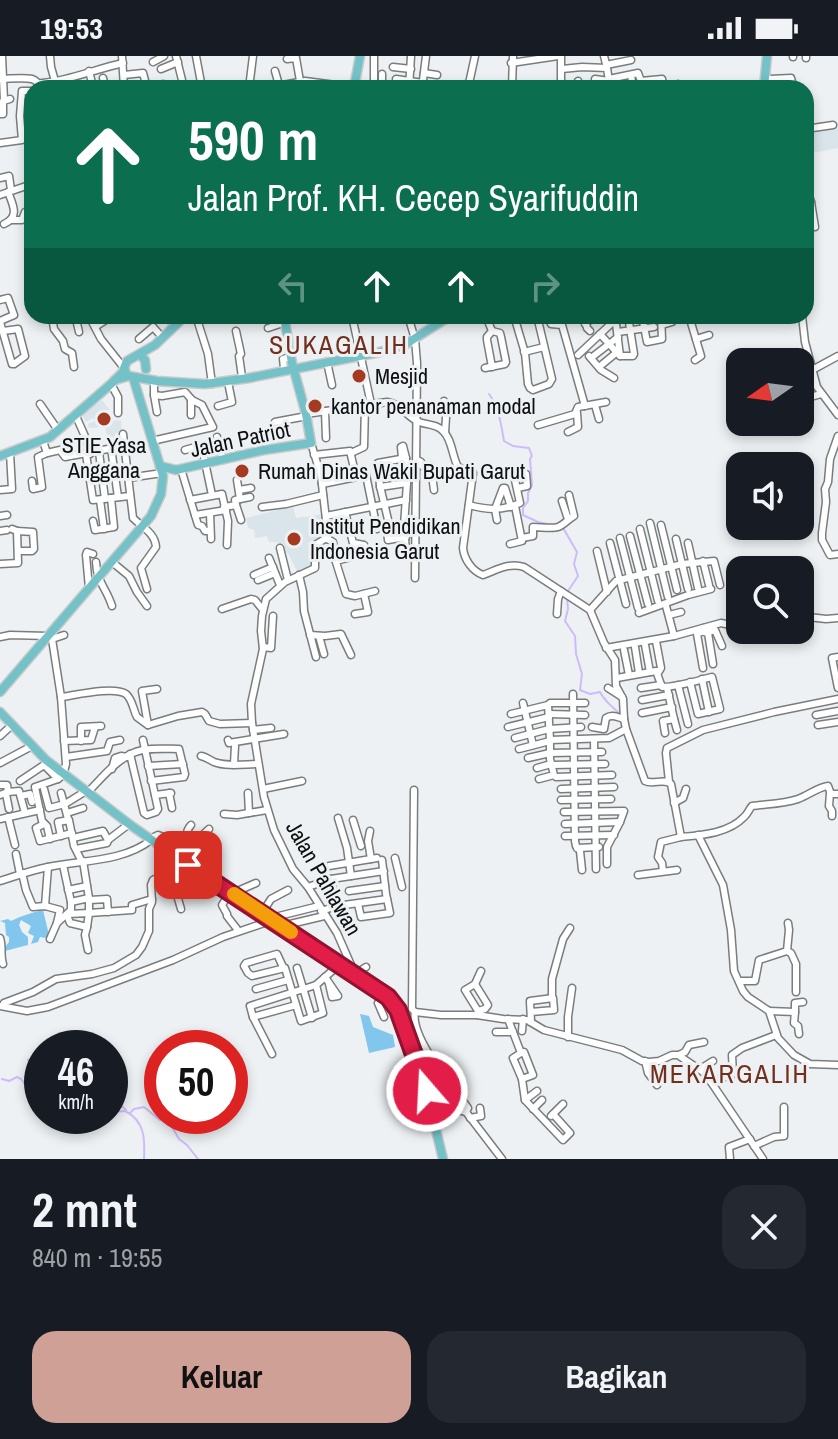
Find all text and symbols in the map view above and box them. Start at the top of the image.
text: 19:53 [40,8,103,48]
text: 590 m [188,102,318,177]
icon: ahead [56,112,160,216]
text: Jalan Prof. KH. Cecep Syarifuddin [188,174,639,222]
icon: left [271,264,315,308]
icon: ahead [355,264,399,308]
icon: ahead [439,264,483,308]
icon: right [523,264,567,308]
district label: SUKAGALIH [269,327,409,362]
north arrow [726,348,814,436]
map controls [726,348,814,644]
place label: Mesjid [375,361,428,391]
marker: Mesjid [350,367,368,385]
place label: kantor penanaman modal [331,391,536,421]
marker: kantor penanaman modal [306,397,324,415]
marker: STIE Yasa Anggana [95,410,113,428]
street label: Jalan Patriot [187,414,293,464]
place label: STIE Yasa Anggana [62,430,146,485]
button: sound [726,452,814,540]
place label: Rumah Dinas Wakil Bupati Garut [258,456,525,486]
marker: Rumah Dinas Wakil Bupati Garut [233,462,251,480]
place label: Institut Pendidikan Indonesia Garut [310,511,460,566]
marker: Institut Pendidikan Indonesia Garut [285,530,303,548]
button: search [726,556,814,644]
street label: Jalan Pahlawan [279,815,369,941]
pin [154,831,222,899]
icon: arrive [166,843,210,887]
speed limit sign: 50 [144,1030,248,1134]
text: 46 [58,1045,94,1098]
position arrow [385,1049,469,1133]
district label: MEKARGALIH [650,1056,810,1091]
text: km/h [58,1088,94,1115]
text: 2 mnt [32,1177,137,1242]
button: close [722,1185,806,1269]
text: 840 m · 19:55 [32,1240,162,1275]
button: Keluar [32,1331,411,1423]
button: Bagikan [427,1331,806,1423]

